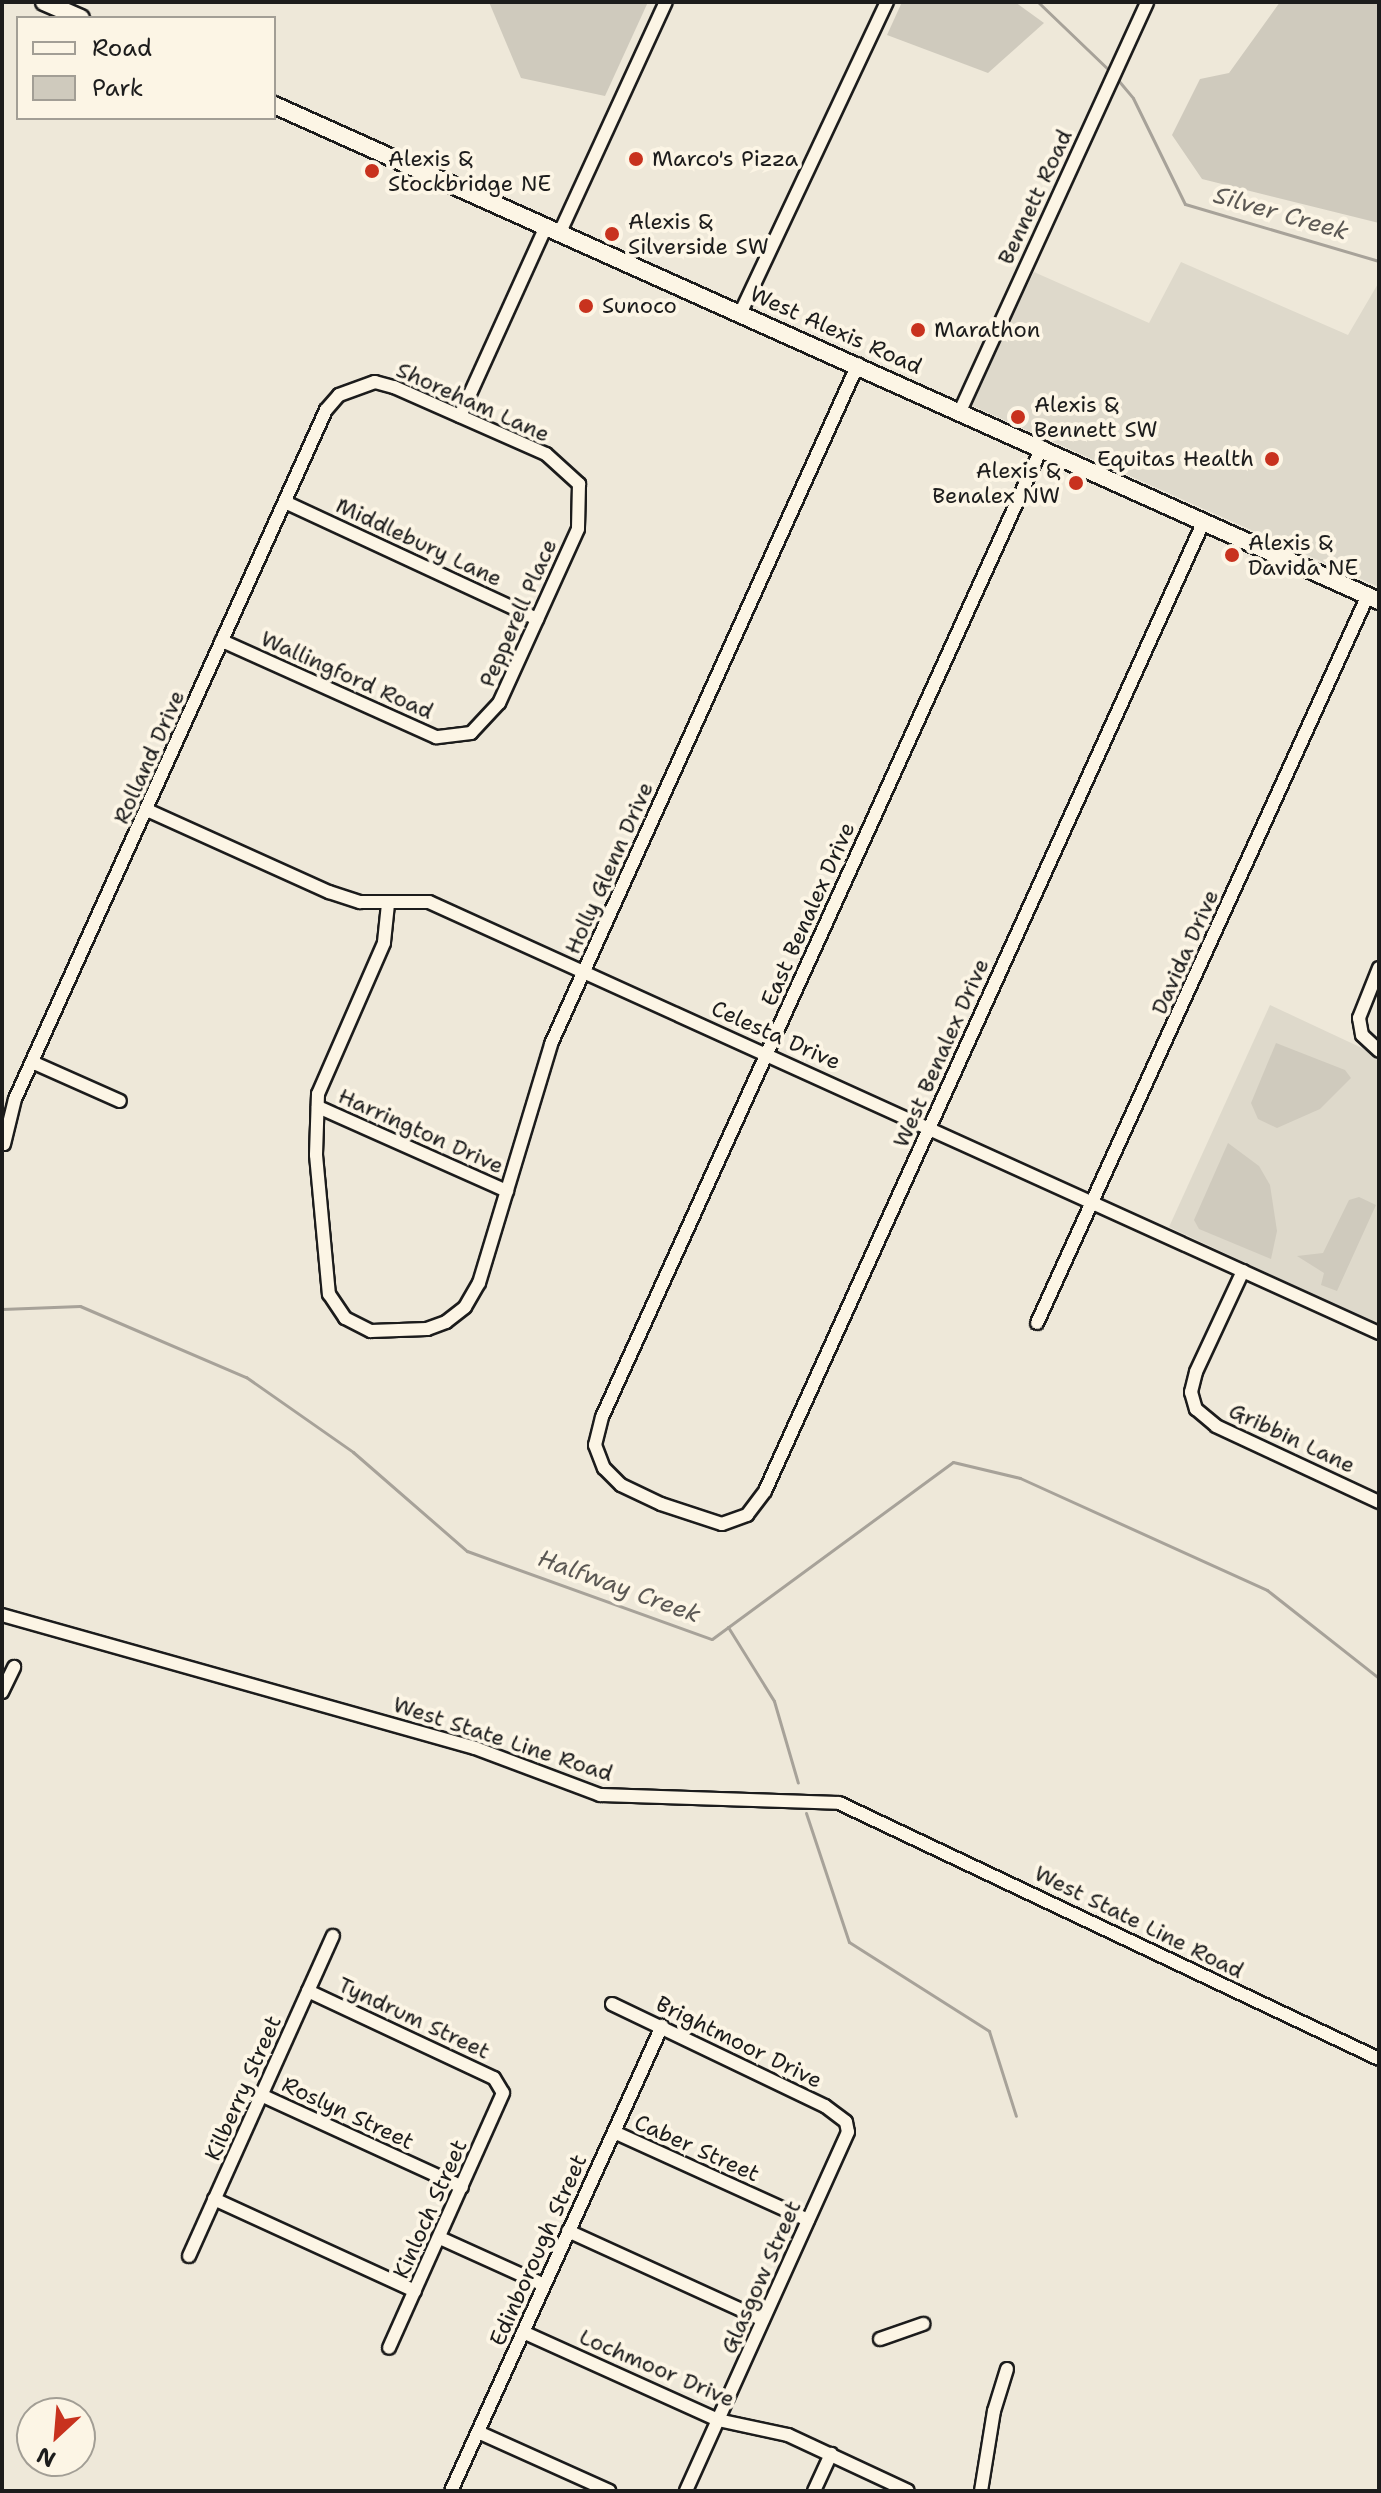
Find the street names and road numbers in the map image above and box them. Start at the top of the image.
street label: Bennett Road [992,125,1078,269]
street label: West Alexis Road [746,280,926,380]
street label: Shoreham Lane [392,356,554,448]
street label: Middlebury Lane [332,492,506,592]
street label: Pepperell Place [474,535,562,691]
street label: Wallingford Road [257,625,437,725]
street label: Rolland Drive [108,686,190,828]
street label: Holly Glenn Drive [559,778,659,958]
street label: East Benalex Drive [756,818,860,1010]
street label: Davida Drive [1146,886,1224,1018]
street label: West Benalex Drive [887,954,995,1152]
street label: Celesta Drive [707,995,845,1075]
street label: Harrington Drive [334,1083,508,1179]
street label: Gribbin Lane [1225,1397,1359,1479]
street label: West State Line Road [390,1691,616,1787]
street label: West State Line Road [1030,1860,1248,1984]
street label: Tyndrum Street [334,1971,494,2065]
street label: Brightmoor Drive [652,1990,826,2094]
street label: Kilberry Street [199,2011,287,2165]
street label: Roslyn Street [278,2071,418,2155]
street label: Caber Street [630,2109,764,2187]
street label: Kinloch Street [388,2135,472,2283]
street label: Edinborough Street [484,2150,592,2350]
street label: Glasgow Street [715,2196,807,2358]
street label: Lochmoor Drive [575,2323,739,2413]

